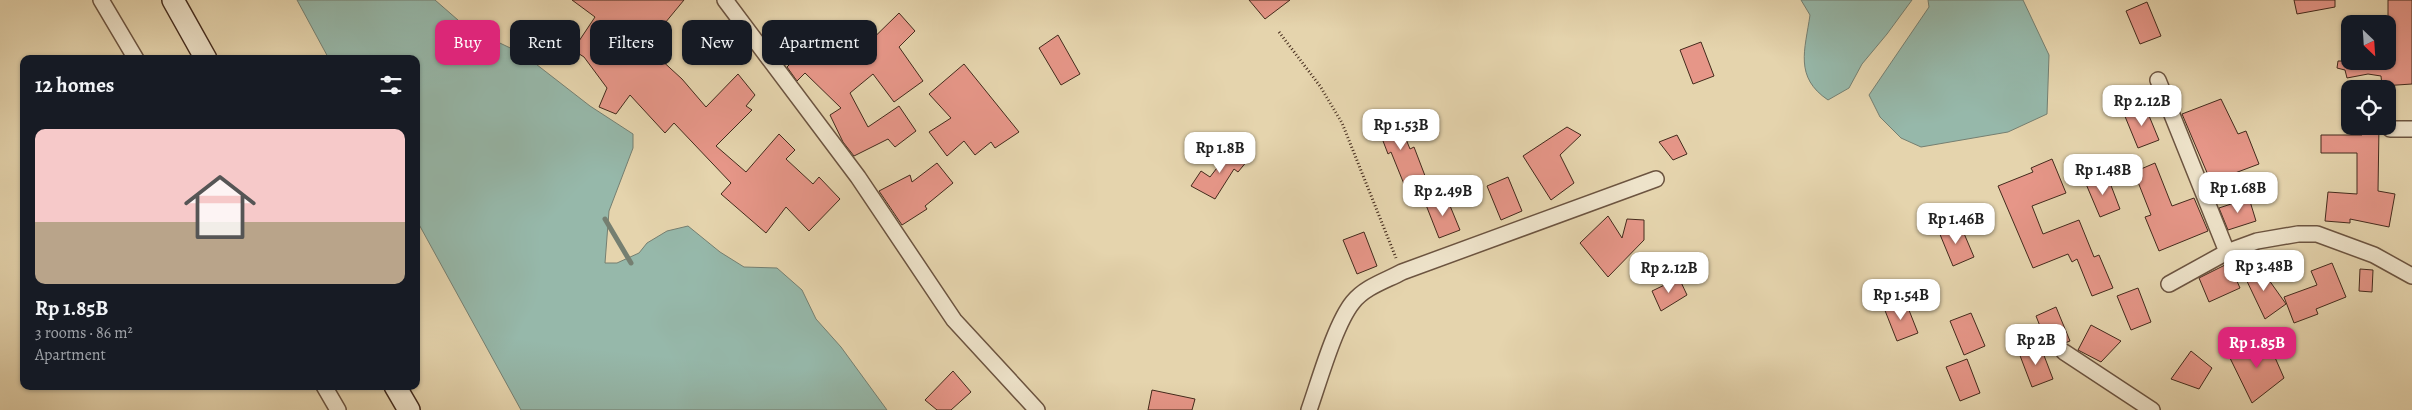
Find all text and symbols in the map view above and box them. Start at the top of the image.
north arrow [2341,15,2396,70]
map controls [2341,15,2396,135]
chip: Buy [435,20,500,65]
chip: Rent [510,20,580,65]
chip: Filters [590,20,672,65]
chip: New [682,20,752,65]
chip: Apartment [762,20,877,65]
text: 12 homes [35,71,114,99]
icon: filters [377,71,405,99]
button: locate [2341,80,2396,135]
pin: Rp 2.12B [2090,84,2194,127]
text: Rp 2.12B [2114,90,2170,112]
pin: Rp 1.53B [1349,108,1453,151]
text: Rp 1.53B [1373,114,1429,136]
pin: Rp 1.8B [1174,132,1266,174]
text: Rp 1.8B [1195,137,1245,159]
pin: Rp 1.48B [2051,154,2155,196]
text: Rp 1.48B [2075,159,2131,181]
icon: home [175,162,265,252]
pin: Rp 1.68B [2186,172,2290,214]
pin: Rp 2.49B [1391,174,1495,217]
text: Rp 1.68B [2210,177,2266,199]
text: Rp 2.49B [1414,180,1472,202]
pin: Rp 1.46B [1904,202,2008,245]
text: Rp 1.46B [1928,208,1984,230]
pin: Rp 3.48B [2212,250,2316,292]
pin: Rp 2.12B [1617,252,1721,294]
text: Rp 3.48B [2235,255,2293,277]
text: Rp 2.12B [1641,257,1697,279]
pin: Rp 1.54B [1849,278,1953,321]
text: Rp 1.54B [1873,284,1929,306]
text: Rp 1.85B [35,294,108,322]
text: 3 rooms · 86 m² [35,322,133,344]
pin: Rp 2B [2001,324,2071,366]
pin: Rp 1.85B [2205,326,2309,369]
text: Rp 2B [2016,329,2056,351]
text: Rp 1.85B [2229,332,2285,354]
text: Apartment [35,344,106,366]

